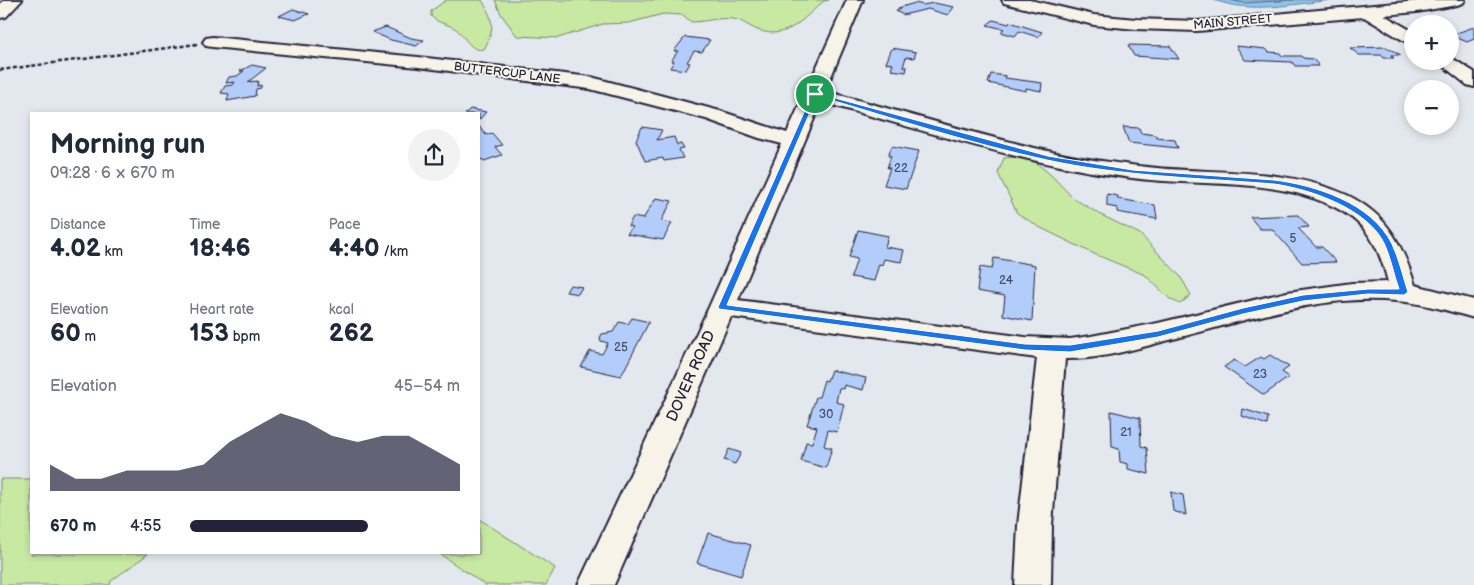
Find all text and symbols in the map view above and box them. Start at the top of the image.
street label: MAIN STREET [1193,11,1274,33]
map controls [1404,15,1459,135]
button: + [1404,15,1459,70]
street label: BUTTERCUP LANE [453,59,561,87]
pin [794,73,836,115]
icon: arrive [801,80,829,108]
button: − [1404,80,1459,135]
text: Morning run [50,128,205,161]
button: share [408,129,460,181]
house number: 22 [894,161,908,176]
text: 09:28 · 6 × 670 m [50,164,175,183]
text: Distance [50,216,106,233]
text: Time [189,216,220,233]
text: Pace [329,216,361,233]
house number: 5 [1290,231,1297,246]
text: 4.02 [50,233,101,264]
text: 18:46 [189,233,251,264]
text: 4:40 [329,233,380,264]
text: km [101,243,123,260]
text: /km [380,243,408,260]
house number: 24 [999,273,1014,288]
text: Elevation [50,301,108,318]
text: Heart rate [189,301,254,318]
text: kcal [329,301,354,318]
text: 60 [50,318,81,349]
text: 153 [189,318,229,349]
text: 262 [329,318,374,349]
text: m [81,328,96,345]
text: bpm [229,328,260,345]
street label: DOVER ROAD [662,328,720,424]
house number: 25 [614,340,628,355]
house number: 23 [1253,367,1267,382]
text: Elevation [50,377,117,396]
text: 45–54 m [394,377,460,396]
house number: 30 [819,407,833,422]
house number: 21 [1120,425,1132,440]
text: 670 m [50,517,96,536]
text: 4:55 [130,517,161,536]

